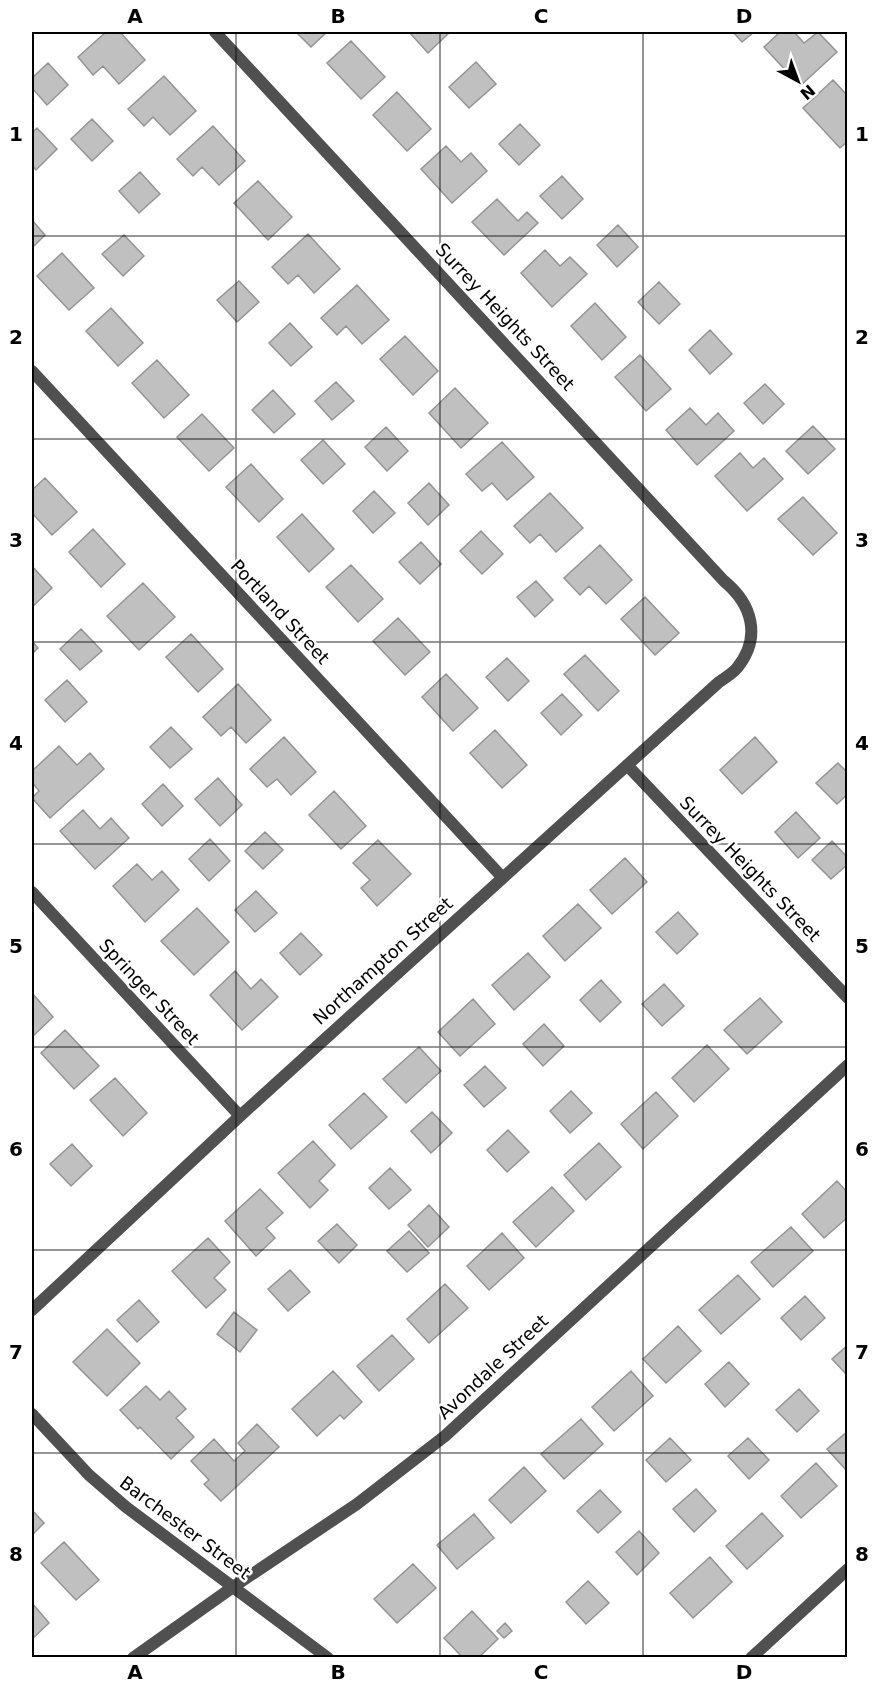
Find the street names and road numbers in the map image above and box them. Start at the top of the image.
street label: Surrey Heights Street [432,239,579,395]
street label: Portland Street [227,555,334,668]
street label: Surrey Heights Street [676,792,825,946]
street label: Northampton Street [309,893,457,1029]
street label: Springer Street [95,934,204,1049]
street label: Avondale Street [433,1310,552,1423]
street label: Barchester Street [116,1472,255,1584]

